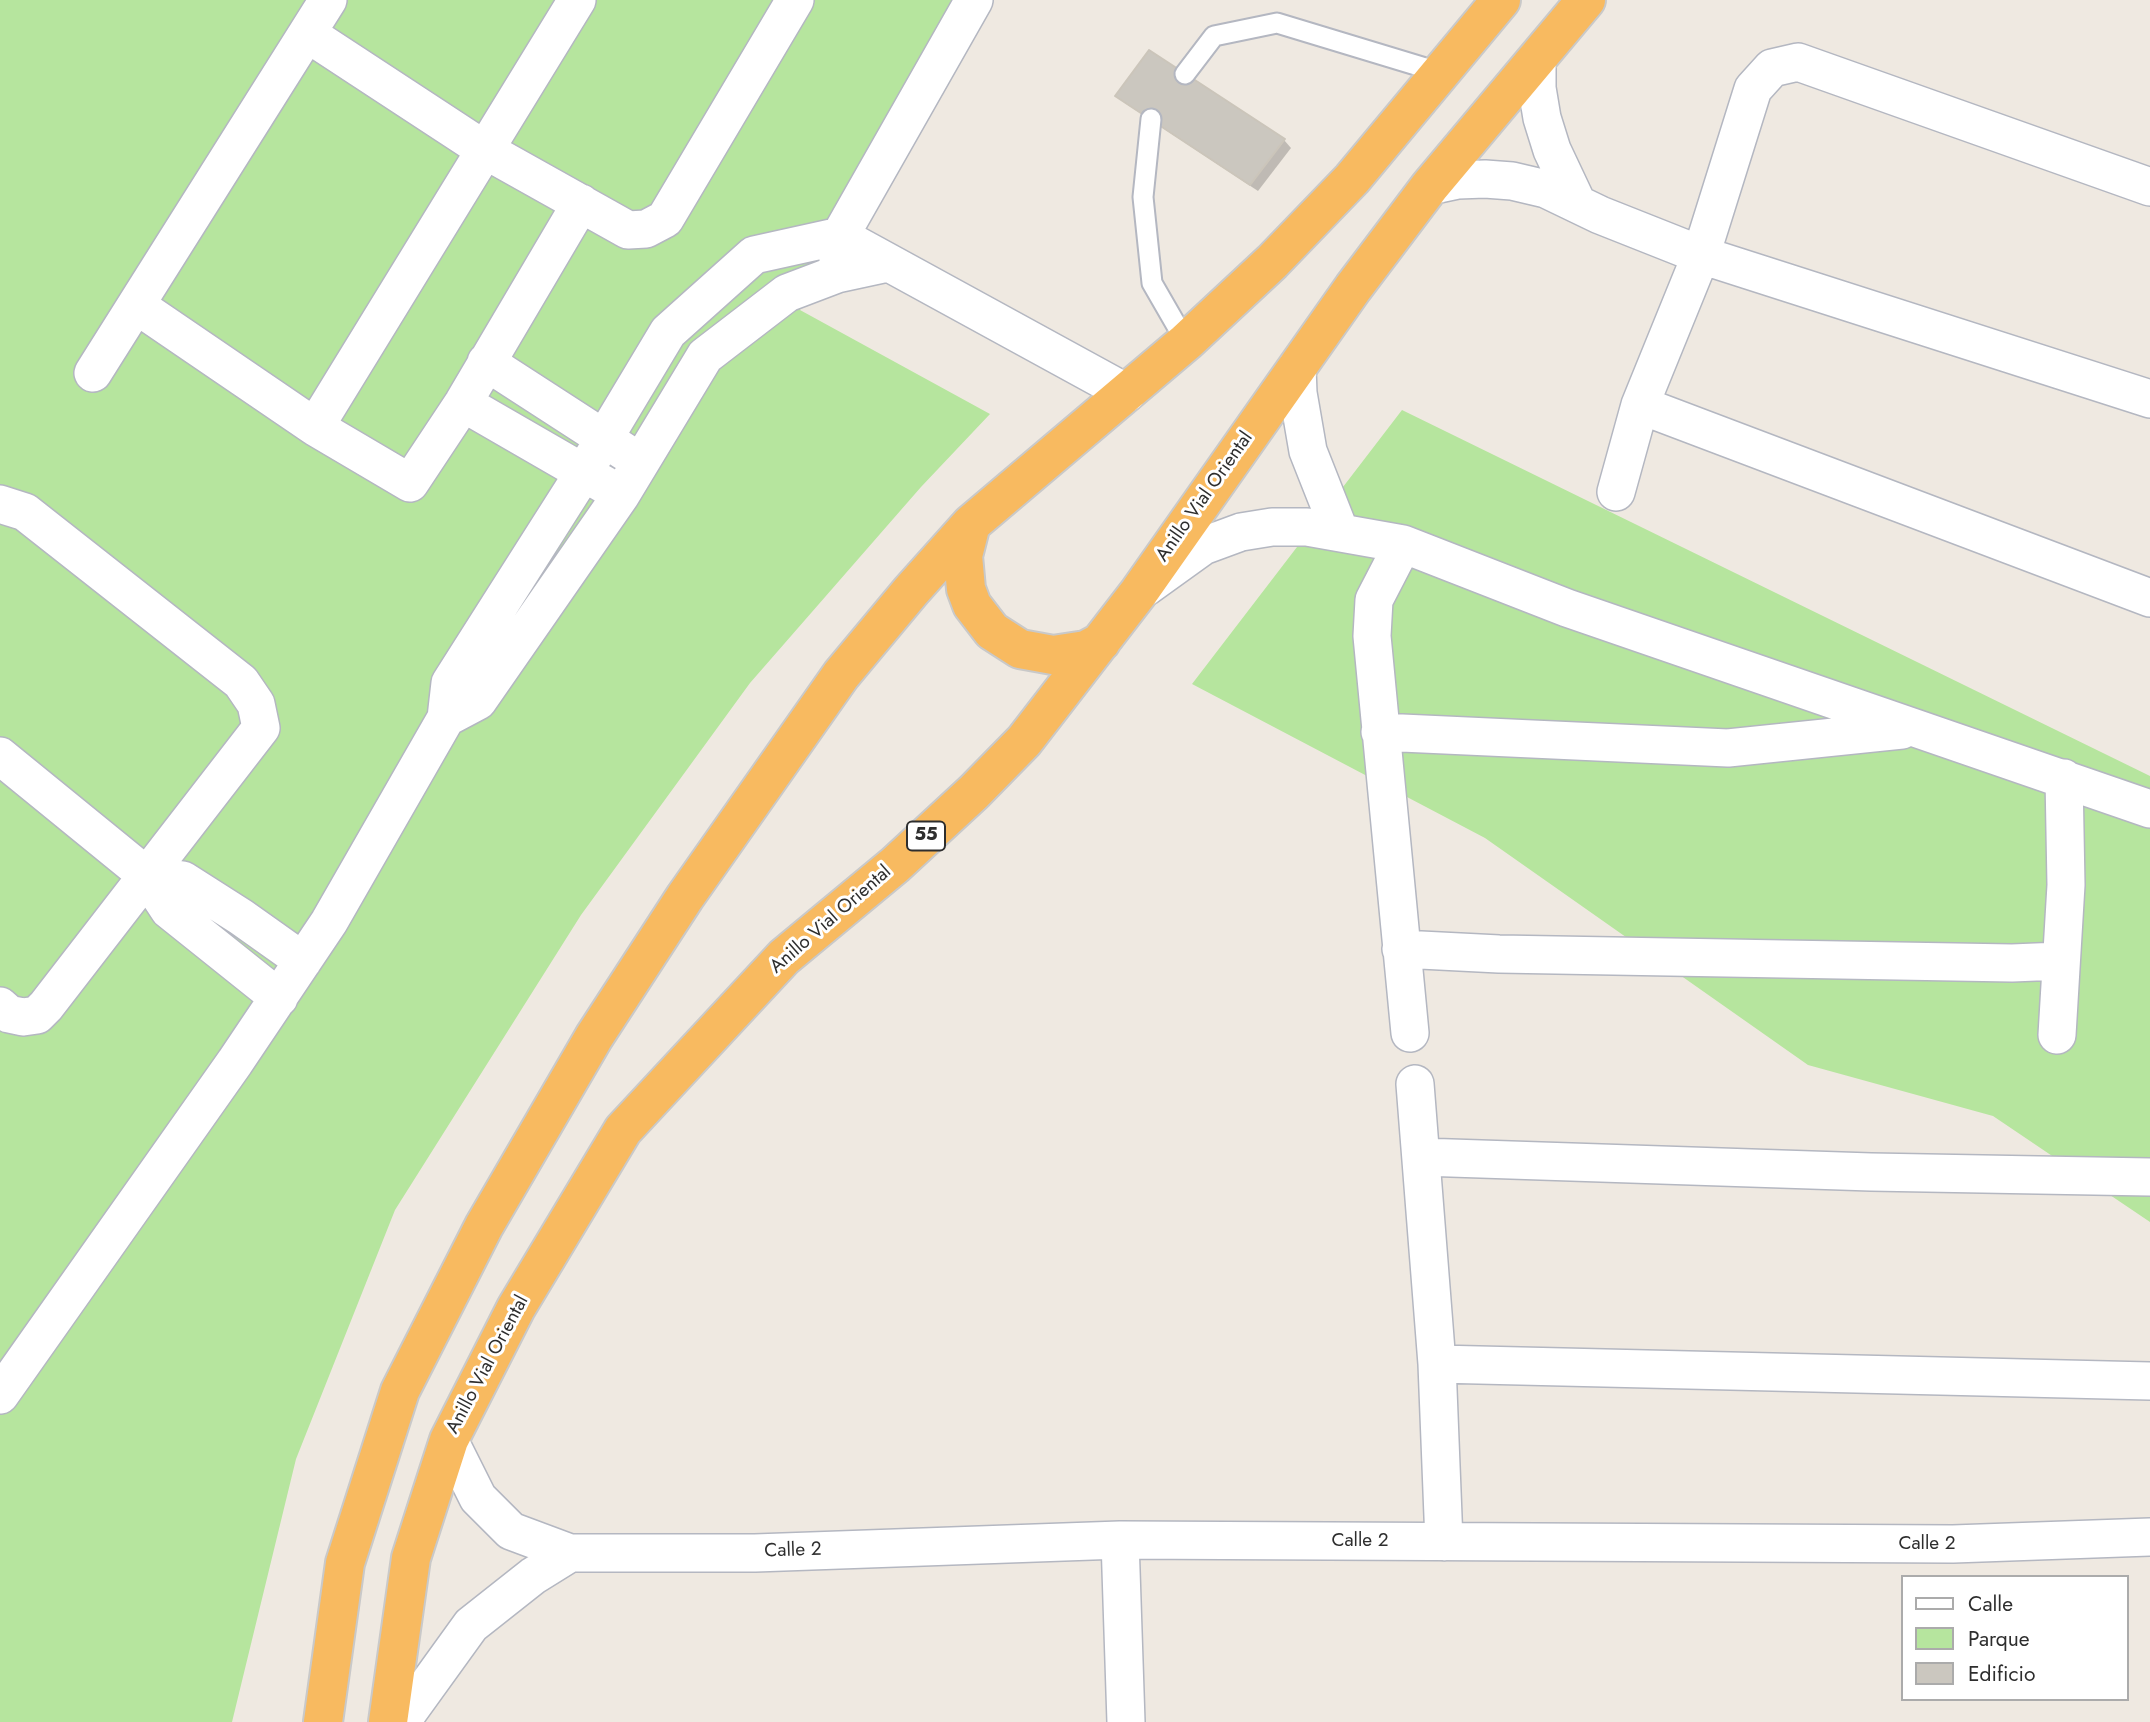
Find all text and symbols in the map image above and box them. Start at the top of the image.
street label: Anillo Vial Oriental [1152,428,1258,566]
road number: 55 [907,822,945,850]
street label: Anillo Vial Oriental [766,861,896,979]
street label: Anillo Vial Oriental [442,1292,534,1438]
street label: Calle 2 [1331,1530,1389,1552]
street label: Calle 2 [1898,1533,1956,1555]
street label: Calle 2 [764,1539,822,1563]
legend [1902,1575,2129,1701]
text: Calle [1968,1589,2013,1619]
text: Parque [1968,1624,2030,1654]
text: Edificio [1968,1659,2035,1689]

